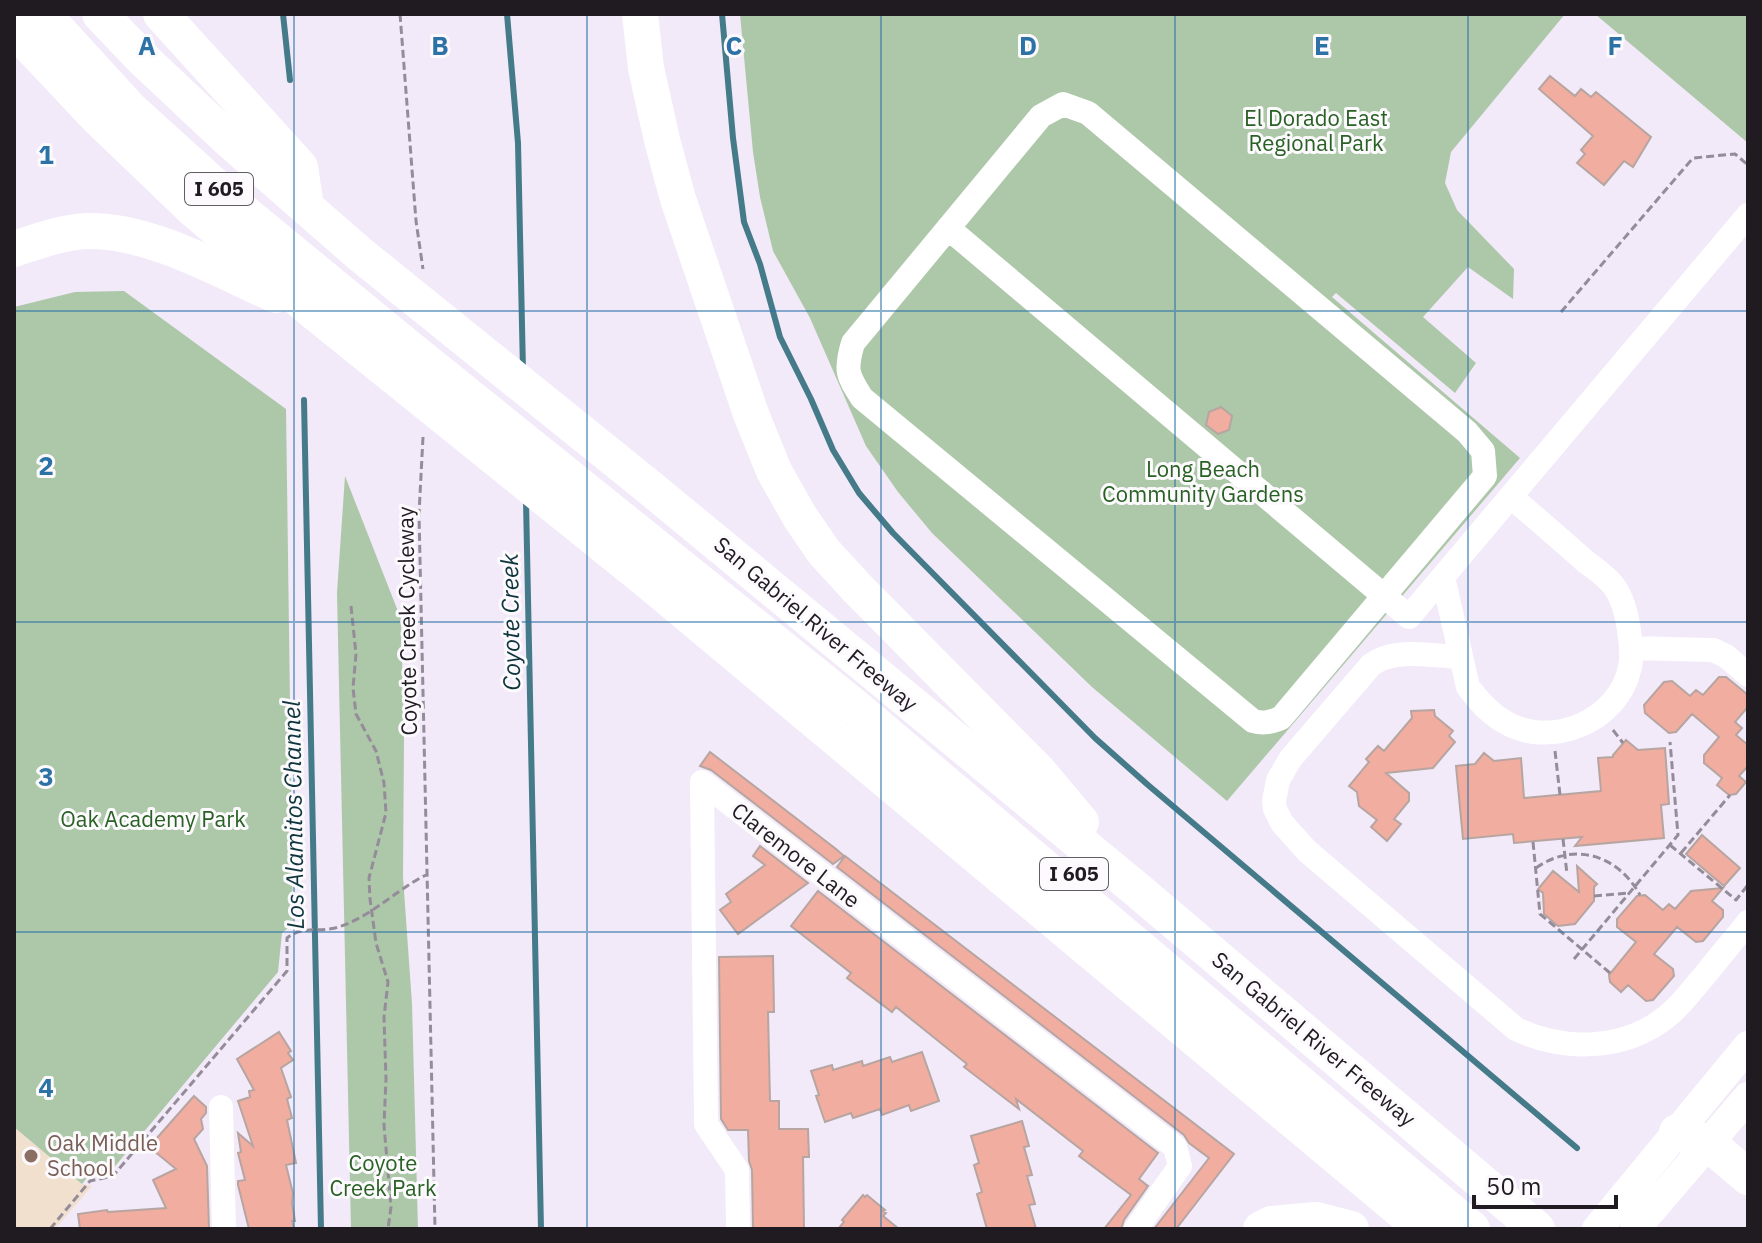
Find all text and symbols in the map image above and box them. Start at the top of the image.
text: A [138,28,156,62]
text: B [431,28,449,62]
text: C [726,28,743,62]
text: D [1019,28,1037,62]
text: E [1314,28,1330,62]
text: F [1607,28,1623,62]
park label: El Dorado East Regional Park [1244,103,1388,157]
text: 1 [38,137,54,171]
road number: I 605 [185,173,253,205]
text: 2 [38,448,54,482]
park label: Long Beach Community Gardens [1102,454,1304,508]
street label: Coyote Creek Cycleway [390,506,423,736]
street label: San Gabriel River Freeway [708,530,924,718]
water label: Coyote Creek [493,553,527,691]
water label: Los Alamitos Channel [275,700,311,930]
text: 3 [38,759,54,793]
street label: Claremore Lane [726,795,867,914]
park label: Oak Academy Park [60,804,246,833]
road number: I 605 [1040,858,1108,890]
street label: San Gabriel River Freeway [1206,945,1422,1133]
text: 4 [38,1070,54,1104]
place label: Oak Middle School [47,1128,158,1182]
marker: Oak Middle School [22,1147,40,1165]
park label: Coyote Creek Park [329,1148,437,1202]
scale bar [1474,1159,1616,1209]
text: 50 m [1486,1170,1541,1202]

